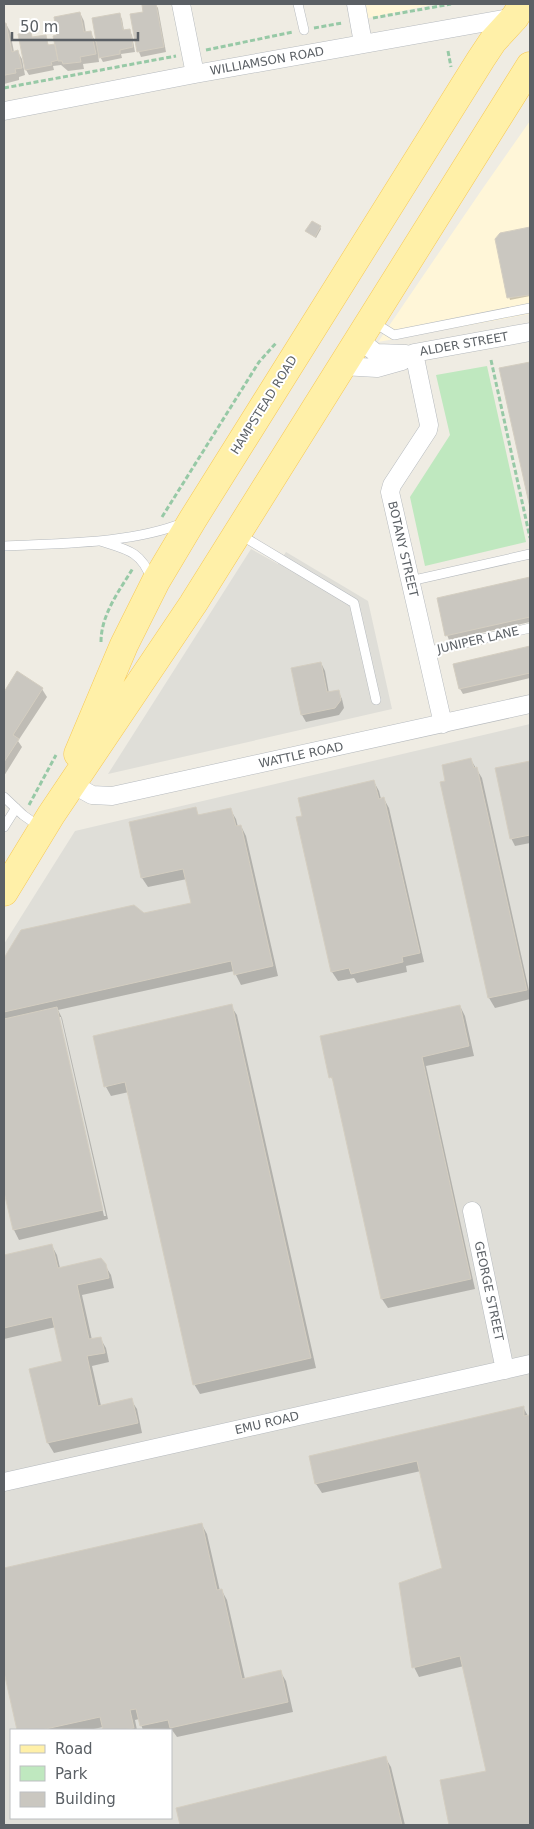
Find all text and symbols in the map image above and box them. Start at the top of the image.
scale bar [12,10,139,42]
text: 50 m [20,18,58,36]
street label: WILLIAMSON ROAD [209,44,325,78]
street label: ALDER STREET [419,329,510,359]
street label: HAMPSTEAD ROAD [228,353,300,457]
street label: BOTANY STREET [385,500,421,599]
street label: JUNIPER LANE [435,624,520,656]
street label: WATTLE ROAD [257,739,345,771]
street label: GEORGE STREET [472,1240,507,1343]
street label: EMU ROAD [233,1409,301,1437]
legend [10,1729,172,1819]
text: Road [55,1740,93,1758]
text: Park [55,1765,88,1783]
text: Building [55,1790,116,1808]

